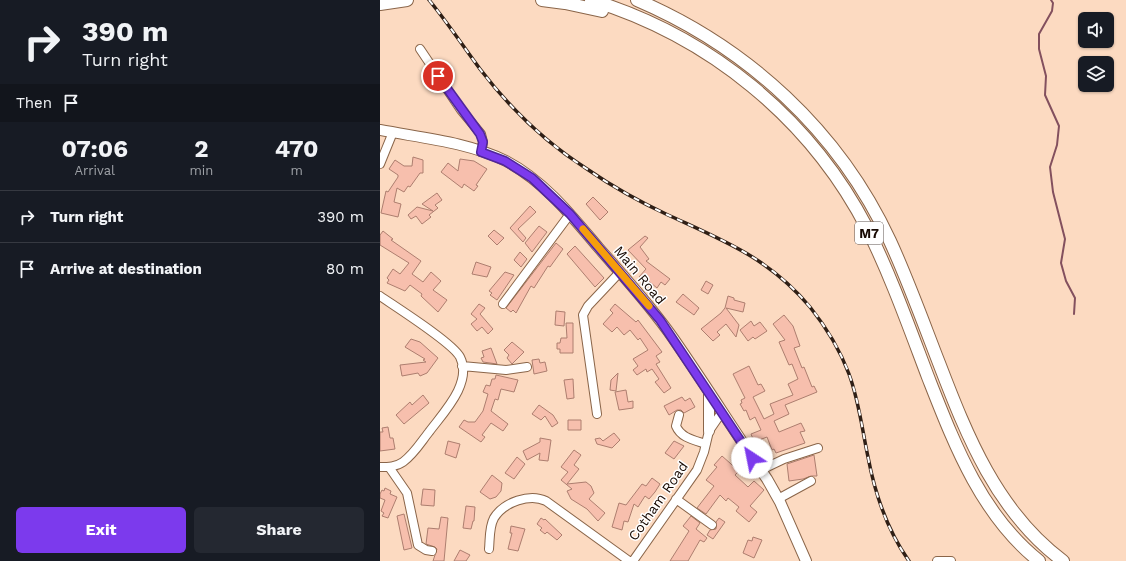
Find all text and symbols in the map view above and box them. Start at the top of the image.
map controls [1078,12,1114,92]
button: sound [1078,12,1114,48]
text: 390 m [82,15,168,48]
icon: right [16,16,68,68]
text: Turn right [82,49,168,70]
button: layers [1078,56,1114,92]
pin [421,59,455,93]
icon: arrive [427,65,449,87]
icon: arrive [60,92,82,114]
text: Then [16,94,52,112]
text: 07:06 [61,135,128,163]
text: 2 [194,135,209,163]
text: 470 [275,135,319,163]
text: Arrival [74,163,115,178]
text: min [189,163,213,178]
text: m [290,163,303,178]
icon: right [16,206,38,228]
text: Turn right [50,208,123,226]
text: 390 m [317,208,364,226]
road number: M7 [855,222,883,244]
street label: Main Road [611,243,669,307]
icon: arrive [16,258,38,280]
text: Arrive at destination [50,260,202,278]
text: 80 m [326,260,364,278]
position arrow [731,437,773,479]
street label: Cotham Road [625,458,691,544]
button: Exit [16,507,186,553]
button: Share [194,507,364,553]

